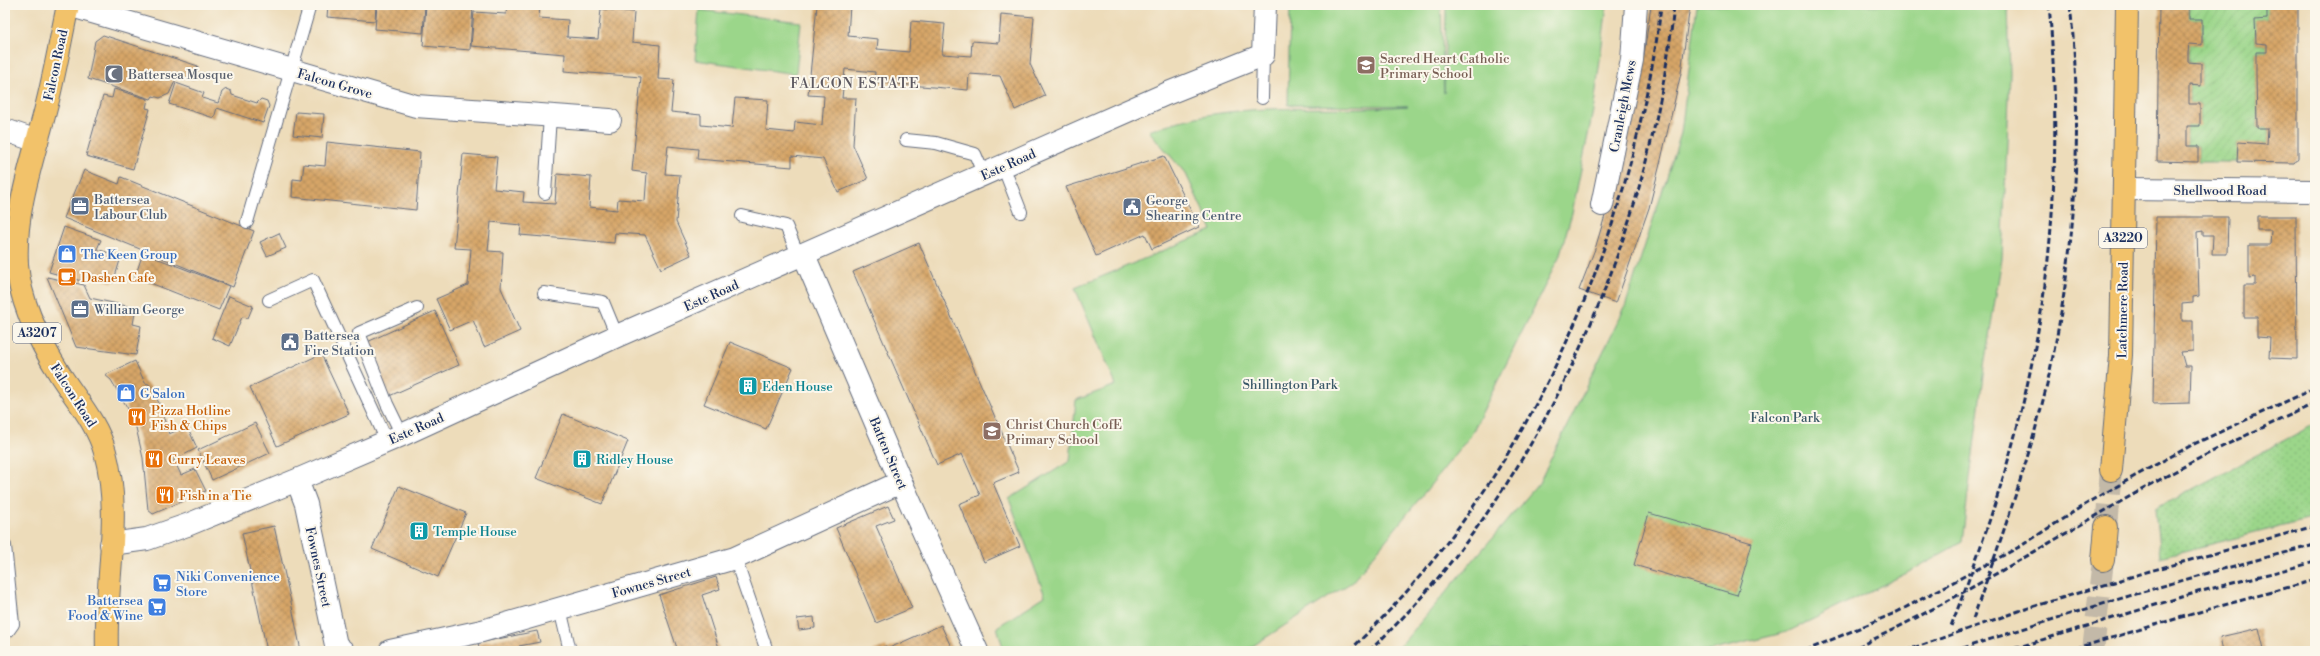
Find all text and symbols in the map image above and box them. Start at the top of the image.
street label: Falcon Road [41,27,71,102]
place label: Sacred Heart Catholic Primary School [1380,51,1510,82]
school or university icon: Sacred Heart Catholic Primary School [1355,54,1377,76]
street label: Cranleigh Mews [1606,58,1640,154]
mosque icon: Battersea Mosque [103,63,125,85]
street label: Falcon Grove [295,66,375,102]
place label: Battersea Mosque [127,67,233,83]
district label: FALCON ESTATE [790,75,920,93]
street label: Este Road [978,145,1039,184]
street label: Shellwood Road [2173,183,2267,199]
place label: Battersea Labour Club [93,192,167,223]
place label: George Shearing Centre [1146,193,1242,224]
office icon: Battersea Labour Club [69,195,91,217]
public building icon: George Shearing Centre [1121,196,1143,218]
road number: A3220 [2099,228,2147,248]
shop icon: The Keen Group [56,243,78,265]
place label: The Keen Group [81,247,177,263]
street label: Latchmere Road [2114,261,2132,359]
cafe icon: Dashen Cafe [56,266,78,288]
place label: Dashen Cafe [81,270,155,286]
street label: Este Road [681,276,742,315]
office icon: William George [69,298,91,320]
place label: William George [93,302,185,318]
road number: A3207 [13,323,61,343]
place label: Battersea Fire Station [303,328,374,359]
public building icon: Battersea Fire Station [279,331,301,353]
street label: Falcon Road [47,361,100,431]
building icon: Eden House [737,375,759,397]
park label: Shillington Park [1242,377,1339,393]
place label: Eden House [762,379,833,395]
shop icon: G Salon [115,382,137,404]
place label: G Salon [140,386,185,402]
place label: Pizza Hotline Fish & Chips [151,403,231,434]
restaurant icon: Pizza Hotline Fish & Chips [126,406,148,428]
street label: Este Road [386,409,447,448]
park label: Falcon Park [1750,410,1821,426]
street label: Batten Street [865,414,911,492]
place label: Christ Church CofE Primary School [1006,417,1122,448]
school or university icon: Christ Church CofE Primary School [981,420,1003,442]
restaurant icon: Curry Leaves [143,448,165,470]
building icon: Ridley House [571,448,593,470]
place label: Curry Leaves [168,452,246,468]
place label: Ridley House [596,452,674,468]
restaurant icon: Fish in a Tie [154,484,176,506]
place label: Fish in a Tie [179,488,252,504]
building icon: Temple House [408,520,430,542]
place label: Temple House [433,524,517,540]
street label: Fownes Street [302,526,334,609]
street label: Fownes Street [610,564,693,602]
place label: Niki Convenience Store [176,569,280,600]
supermarket icon: Niki Convenience Store [151,572,173,594]
place label: Battersea Food & Wine [68,593,143,624]
supermarket icon: Battersea Food & Wine [146,596,168,618]

